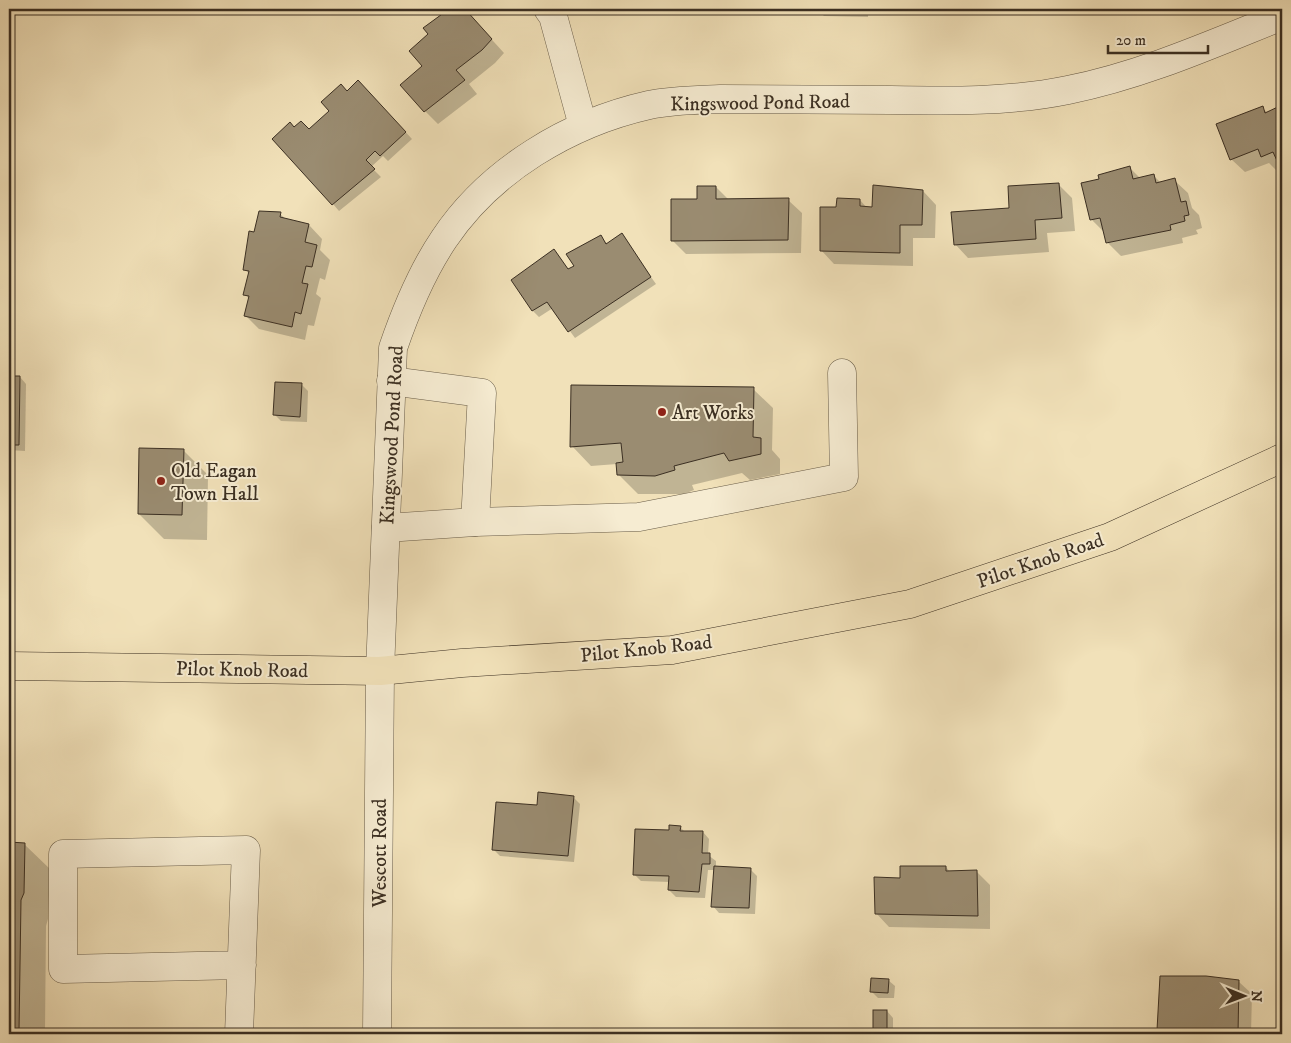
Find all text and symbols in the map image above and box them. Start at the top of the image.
scale bar [1108,22,1208,54]
text: 20 m [1116,31,1146,50]
street label: Kingswood Pond Road [670,89,850,118]
street label: Kingswood Pond Road [375,345,410,525]
place label: Art Works [672,401,754,426]
marker: Art Works [656,406,668,418]
place label: Old Eagan Town Hall [171,459,259,507]
marker: Old Eagan Town Hall [155,475,167,487]
street label: Pilot Knob Road [974,528,1107,595]
street label: Pilot Knob Road [579,630,713,669]
street label: Pilot Knob Road [176,657,308,684]
street label: Wescott Road [368,798,393,909]
north arrow [1218,970,1268,1020]
text: N [1247,990,1265,1003]

